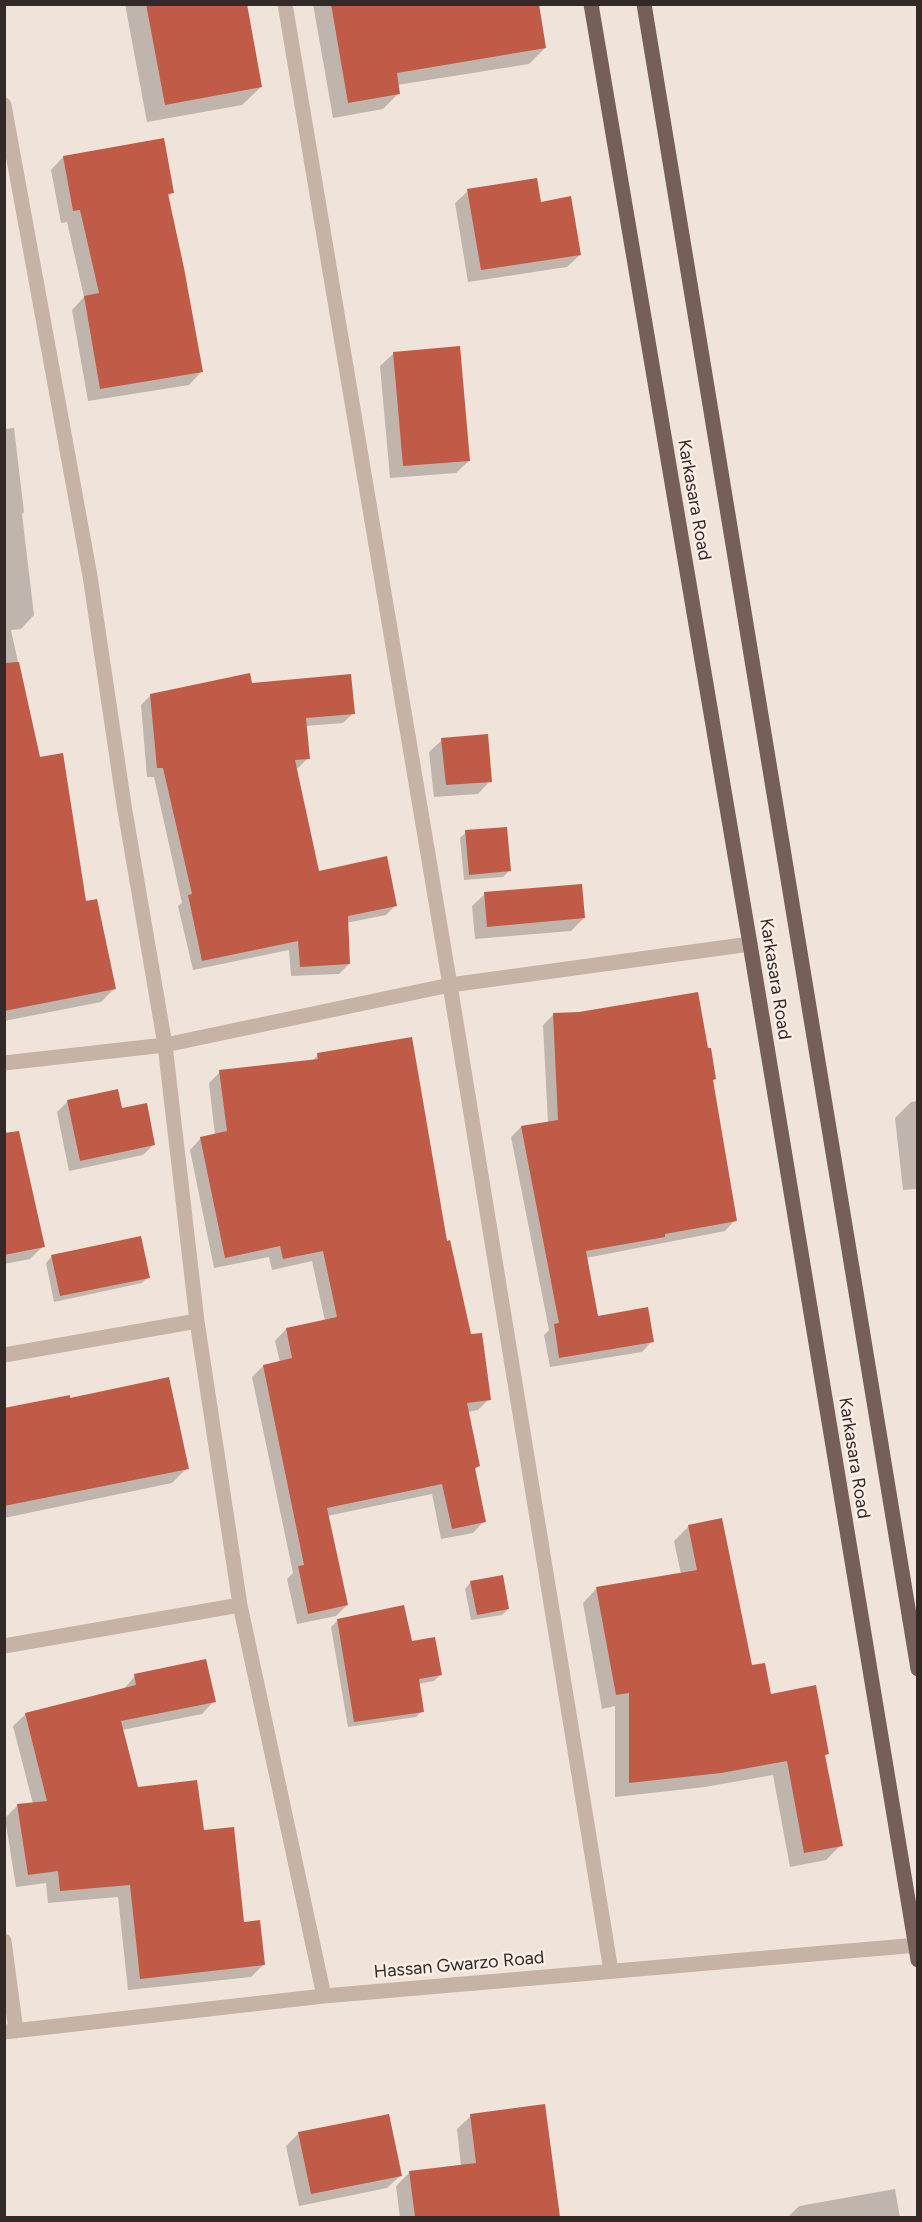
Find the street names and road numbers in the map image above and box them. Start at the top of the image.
street label: Karkasara Road [673,438,715,562]
street label: Karkasara Road [755,917,795,1041]
street label: Karkasara Road [834,1396,874,1520]
street label: Hassan Gwarzo Road [373,1947,545,1983]

